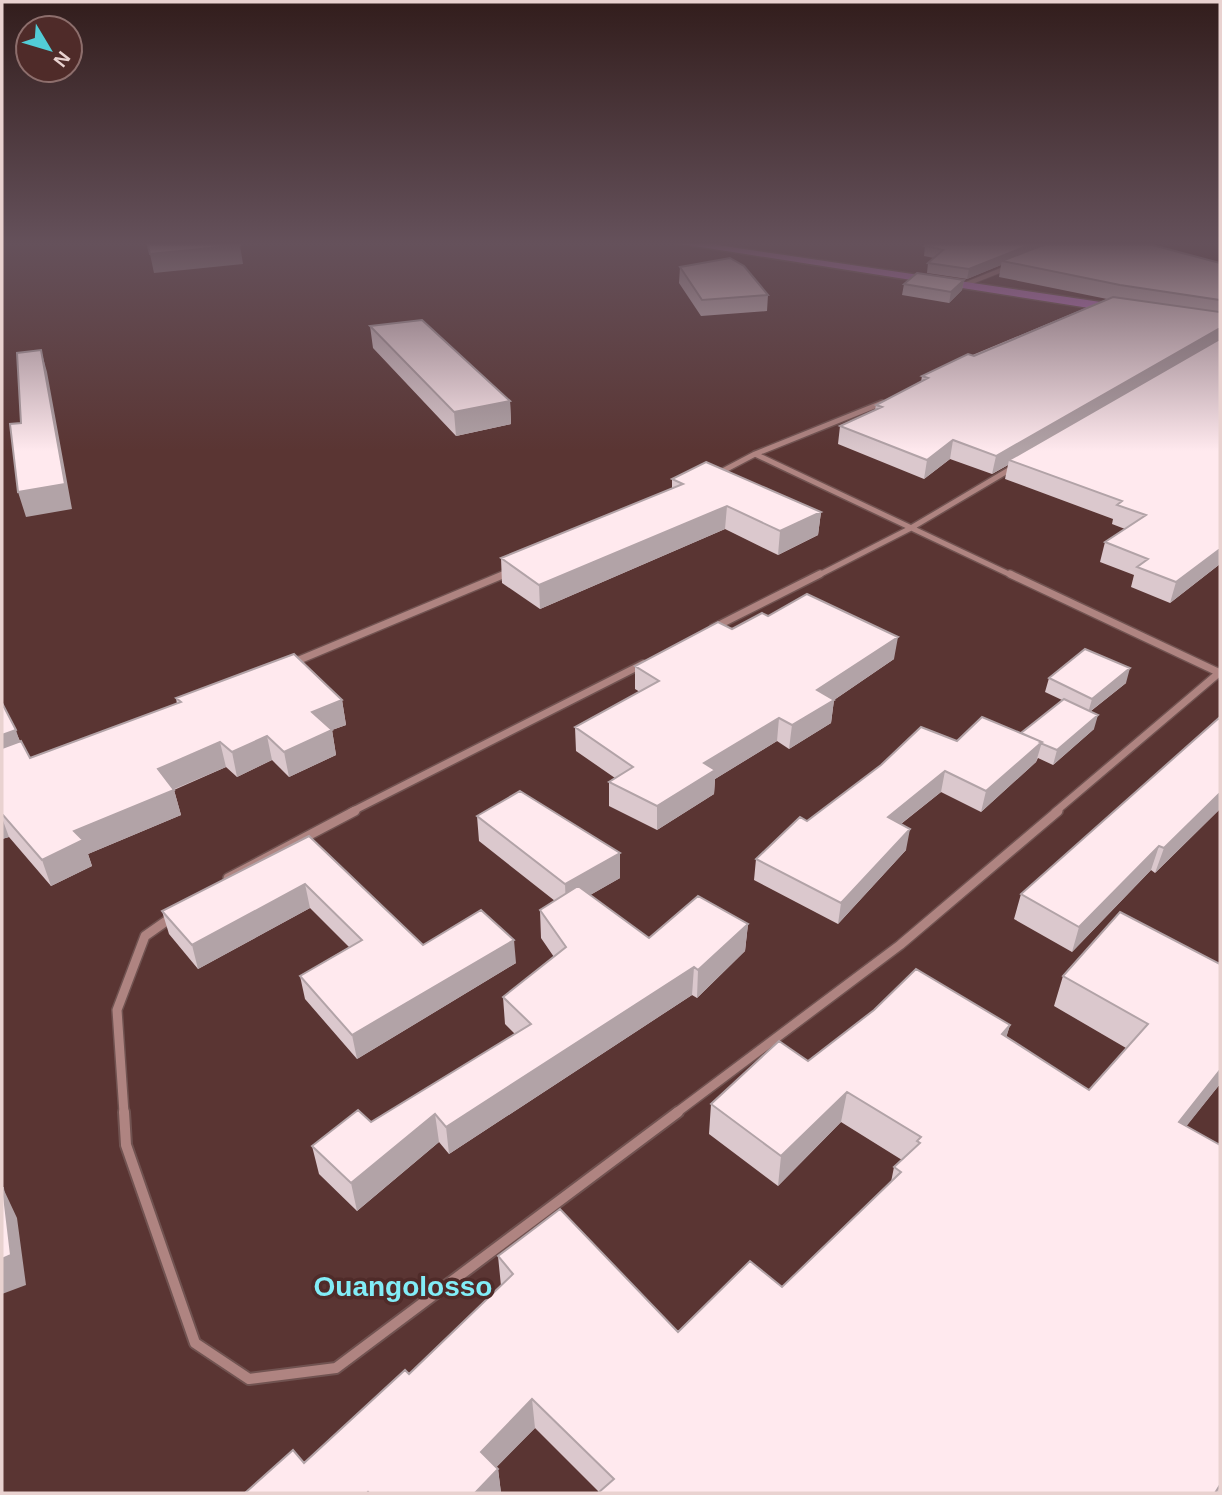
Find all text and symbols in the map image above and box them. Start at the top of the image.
north arrow [14,14,84,84]
text: N [50,47,75,71]
district label: Ouangolosso [314,1271,492,1302]

